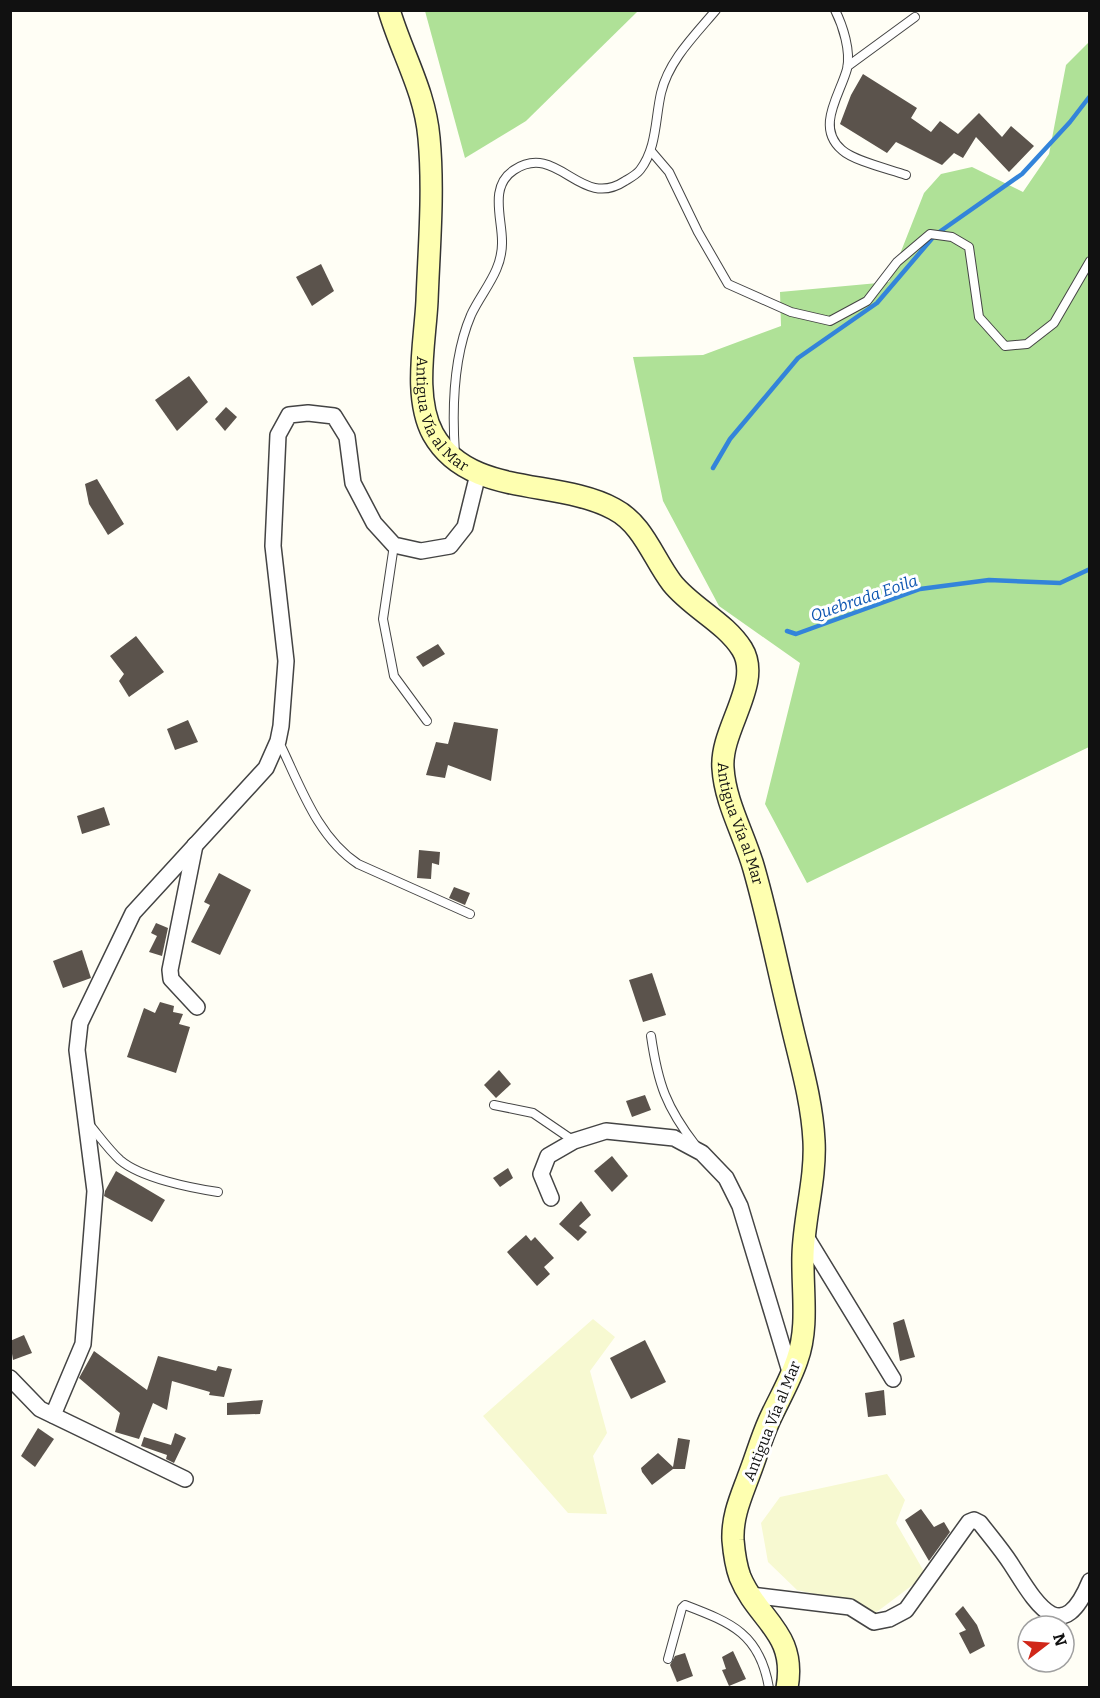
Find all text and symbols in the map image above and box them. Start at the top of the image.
street label: Antigua Vía al Mar [413,356,472,475]
water label: Quebrada Eoila [808,571,920,625]
street label: Antigua Vía al Mar [714,762,767,887]
street label: Antigua Vía al Mar [740,1358,804,1483]
north arrow [1016,1614,1076,1674]
text: N [1049,1631,1071,1648]

